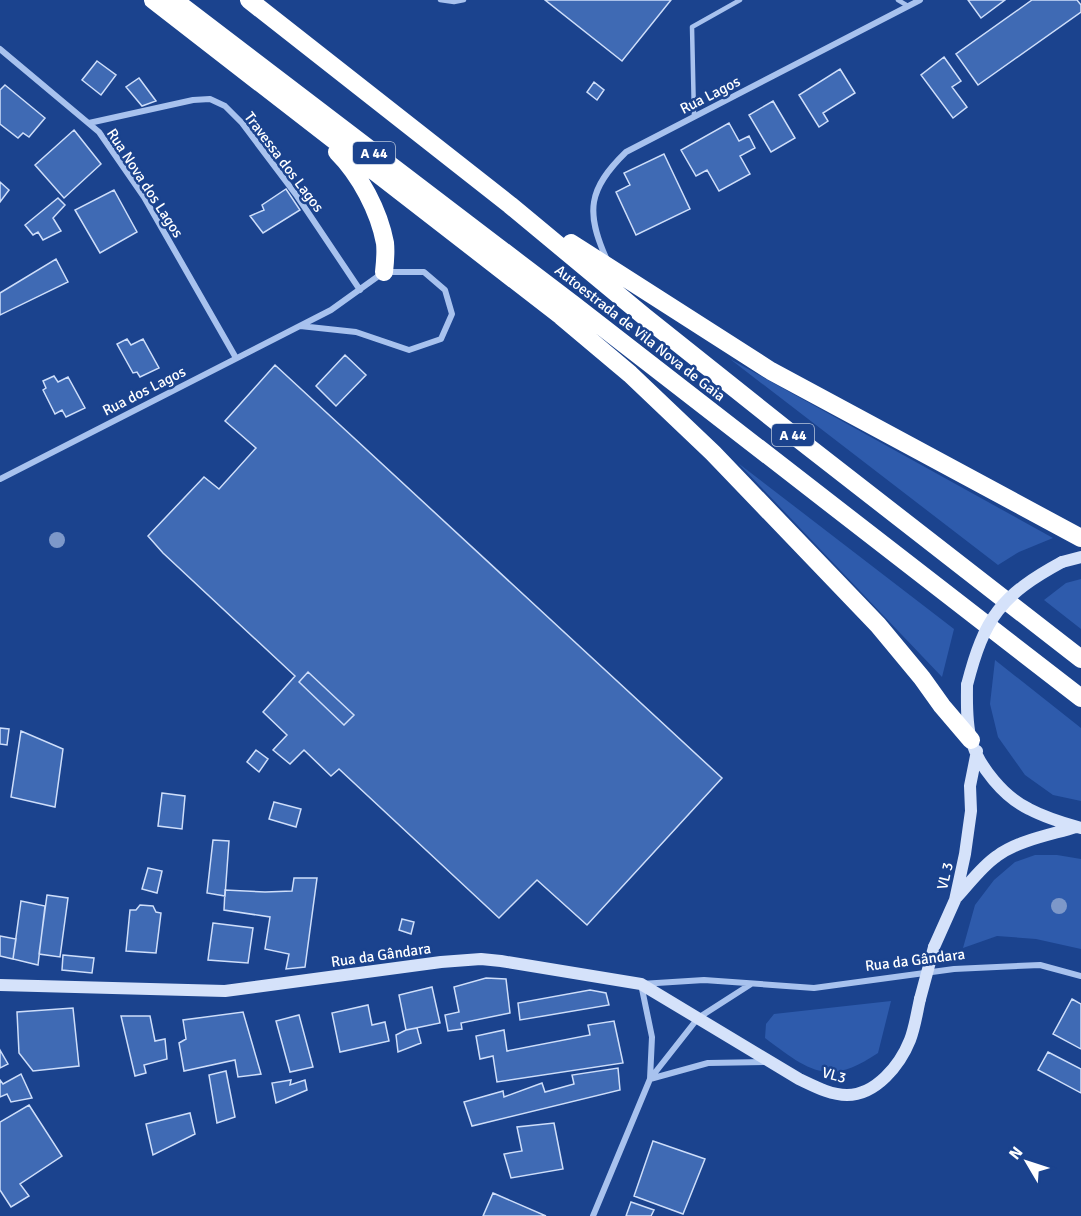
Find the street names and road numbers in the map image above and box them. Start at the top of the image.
street label: Rua Lagos [677,72,744,118]
street label: Travessa dos Lagos [240,108,328,216]
street label: Rua Nova dos Lagos [103,125,187,241]
road number: A 44 [353,142,395,164]
street label: Autoestrada de Vila Nova de Gaia [551,261,729,405]
street label: Rua dos Lagos [99,362,189,420]
road number: A 44 [772,424,814,446]
street label: VL 3 [933,860,957,892]
street label: Rua da Gândara [330,939,432,971]
street label: Rua da Gândara [864,945,966,975]
street label: VL3 [820,1063,848,1087]

